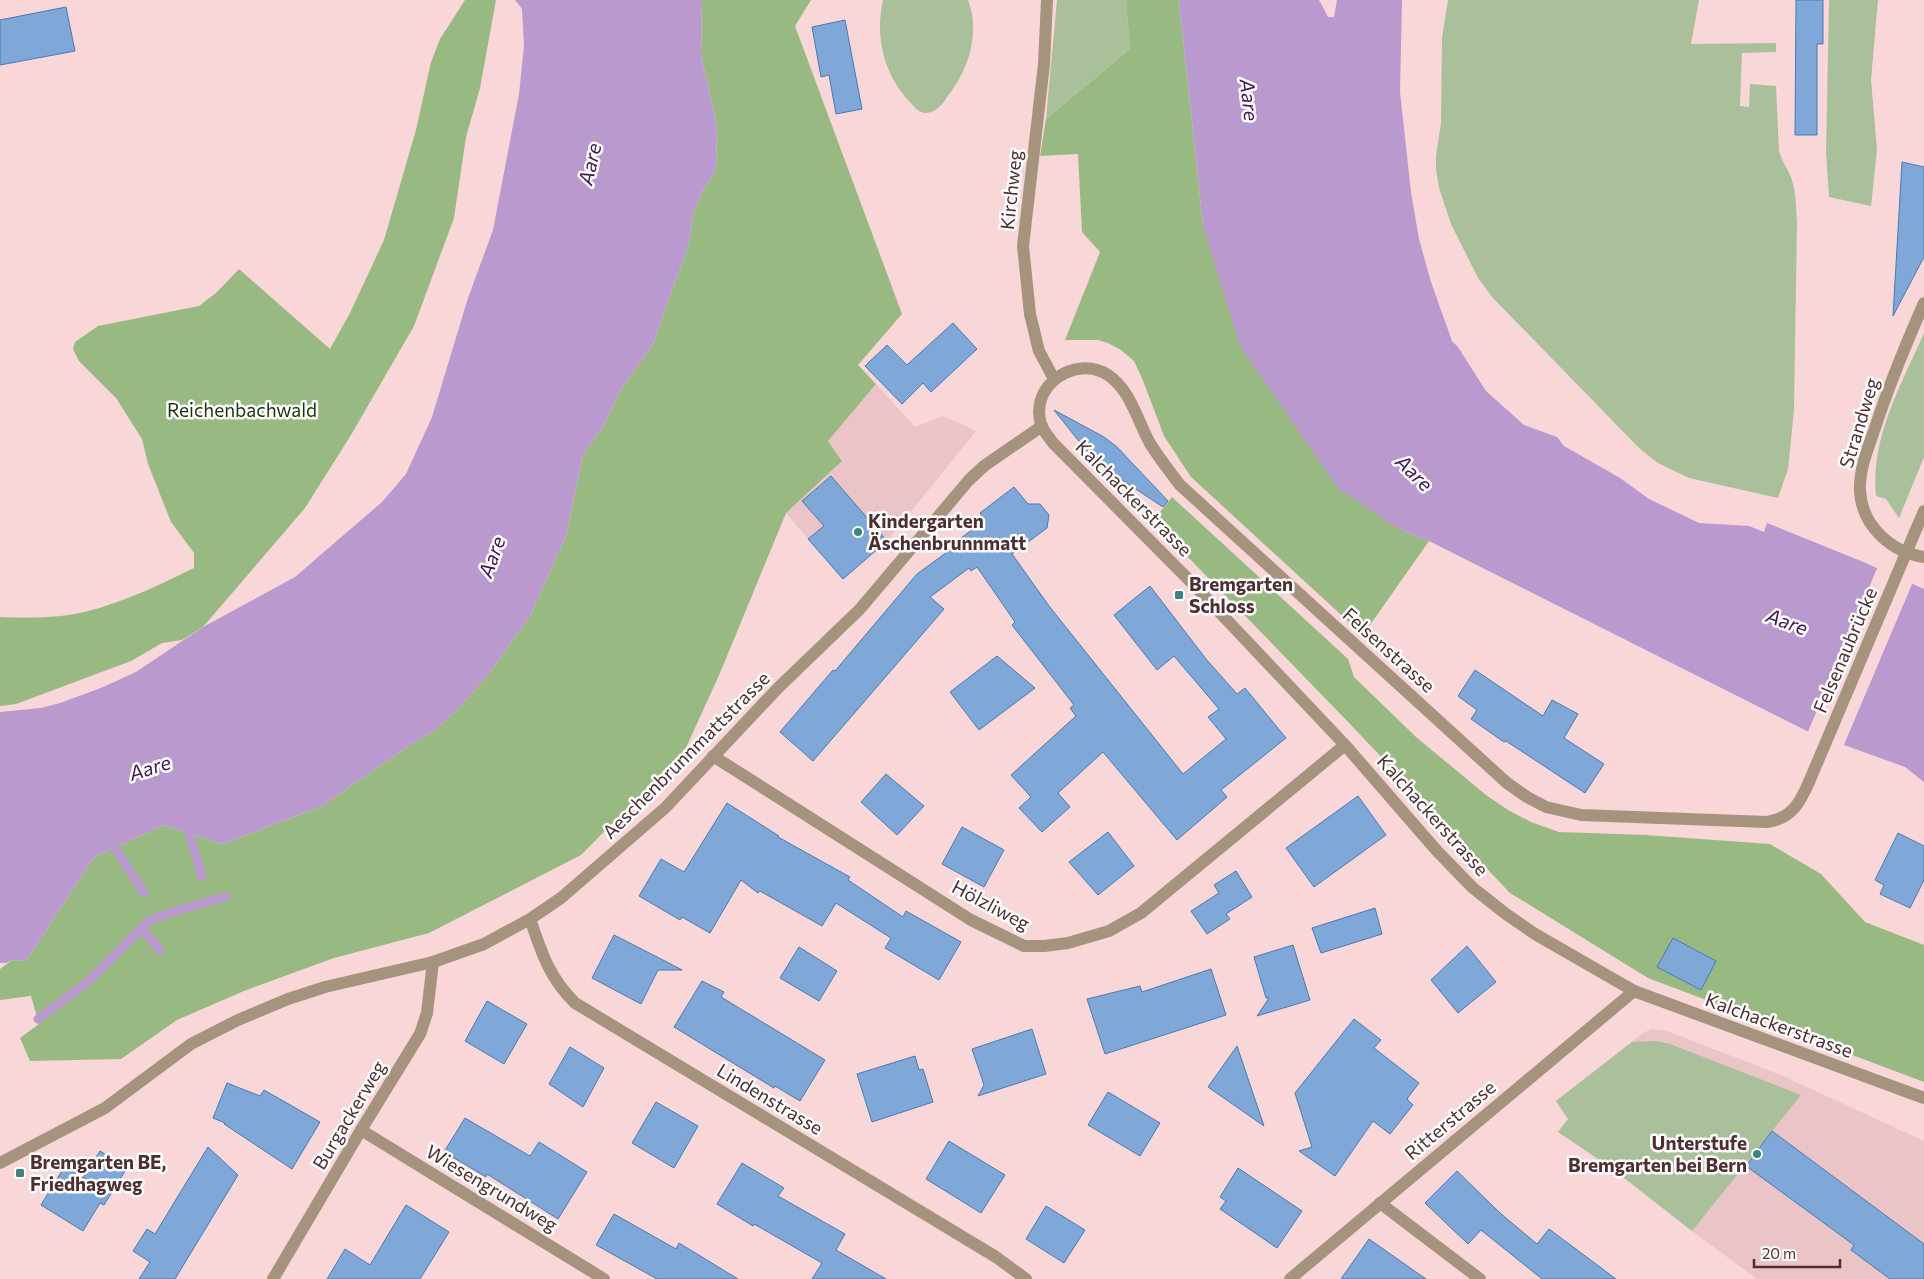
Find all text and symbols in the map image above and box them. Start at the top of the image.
water label: Aare [1235,76,1265,123]
water label: Aare [572,140,606,188]
street label: Kirchweg [995,149,1026,231]
street label: Strandweg [1834,375,1883,471]
park label: Reichenbachwald [167,398,317,421]
street label: Kalchackerstrasse [1071,435,1197,561]
water label: Aare [1390,448,1439,496]
place label: Kindergarten Äschenbrunnmatt [868,509,1026,554]
marker: Kindergarten Äschenbrunnmatt [852,526,864,538]
water label: Aare [472,532,510,582]
place label: Bremgarten Schloss [1189,572,1293,617]
street label: Felsenaubrücke [1808,584,1881,716]
marker: Bremgarten Schloss [1173,589,1185,601]
street label: Felsenstrasse [1339,602,1440,697]
water label: Aare [1762,602,1812,640]
street label: Aeschenbrunnmattstrasse [597,666,774,843]
water label: Aare [125,749,174,785]
street label: Kalchackerstrasse [1373,749,1494,880]
street label: Hölzliweg [948,875,1034,935]
street label: Kalchackerstrasse [1702,987,1856,1062]
street label: Burgackerweg [307,1056,390,1173]
street label: Lindenstrasse [713,1058,827,1139]
street label: Ritterstrasse [1400,1075,1500,1164]
place label: Unterstufe Bremgarten bei Bern [1568,1131,1747,1176]
street label: Wiesengrundweg [422,1139,562,1236]
marker: Unterstufe Bremgarten bei Bern [1751,1148,1763,1160]
place label: Bremgarten BE, Friedhagweg [30,1150,166,1195]
marker: Bremgarten BE, Friedhagweg [14,1167,26,1179]
scale bar [1754,1236,1840,1268]
text: 20 m [1762,1244,1796,1262]

